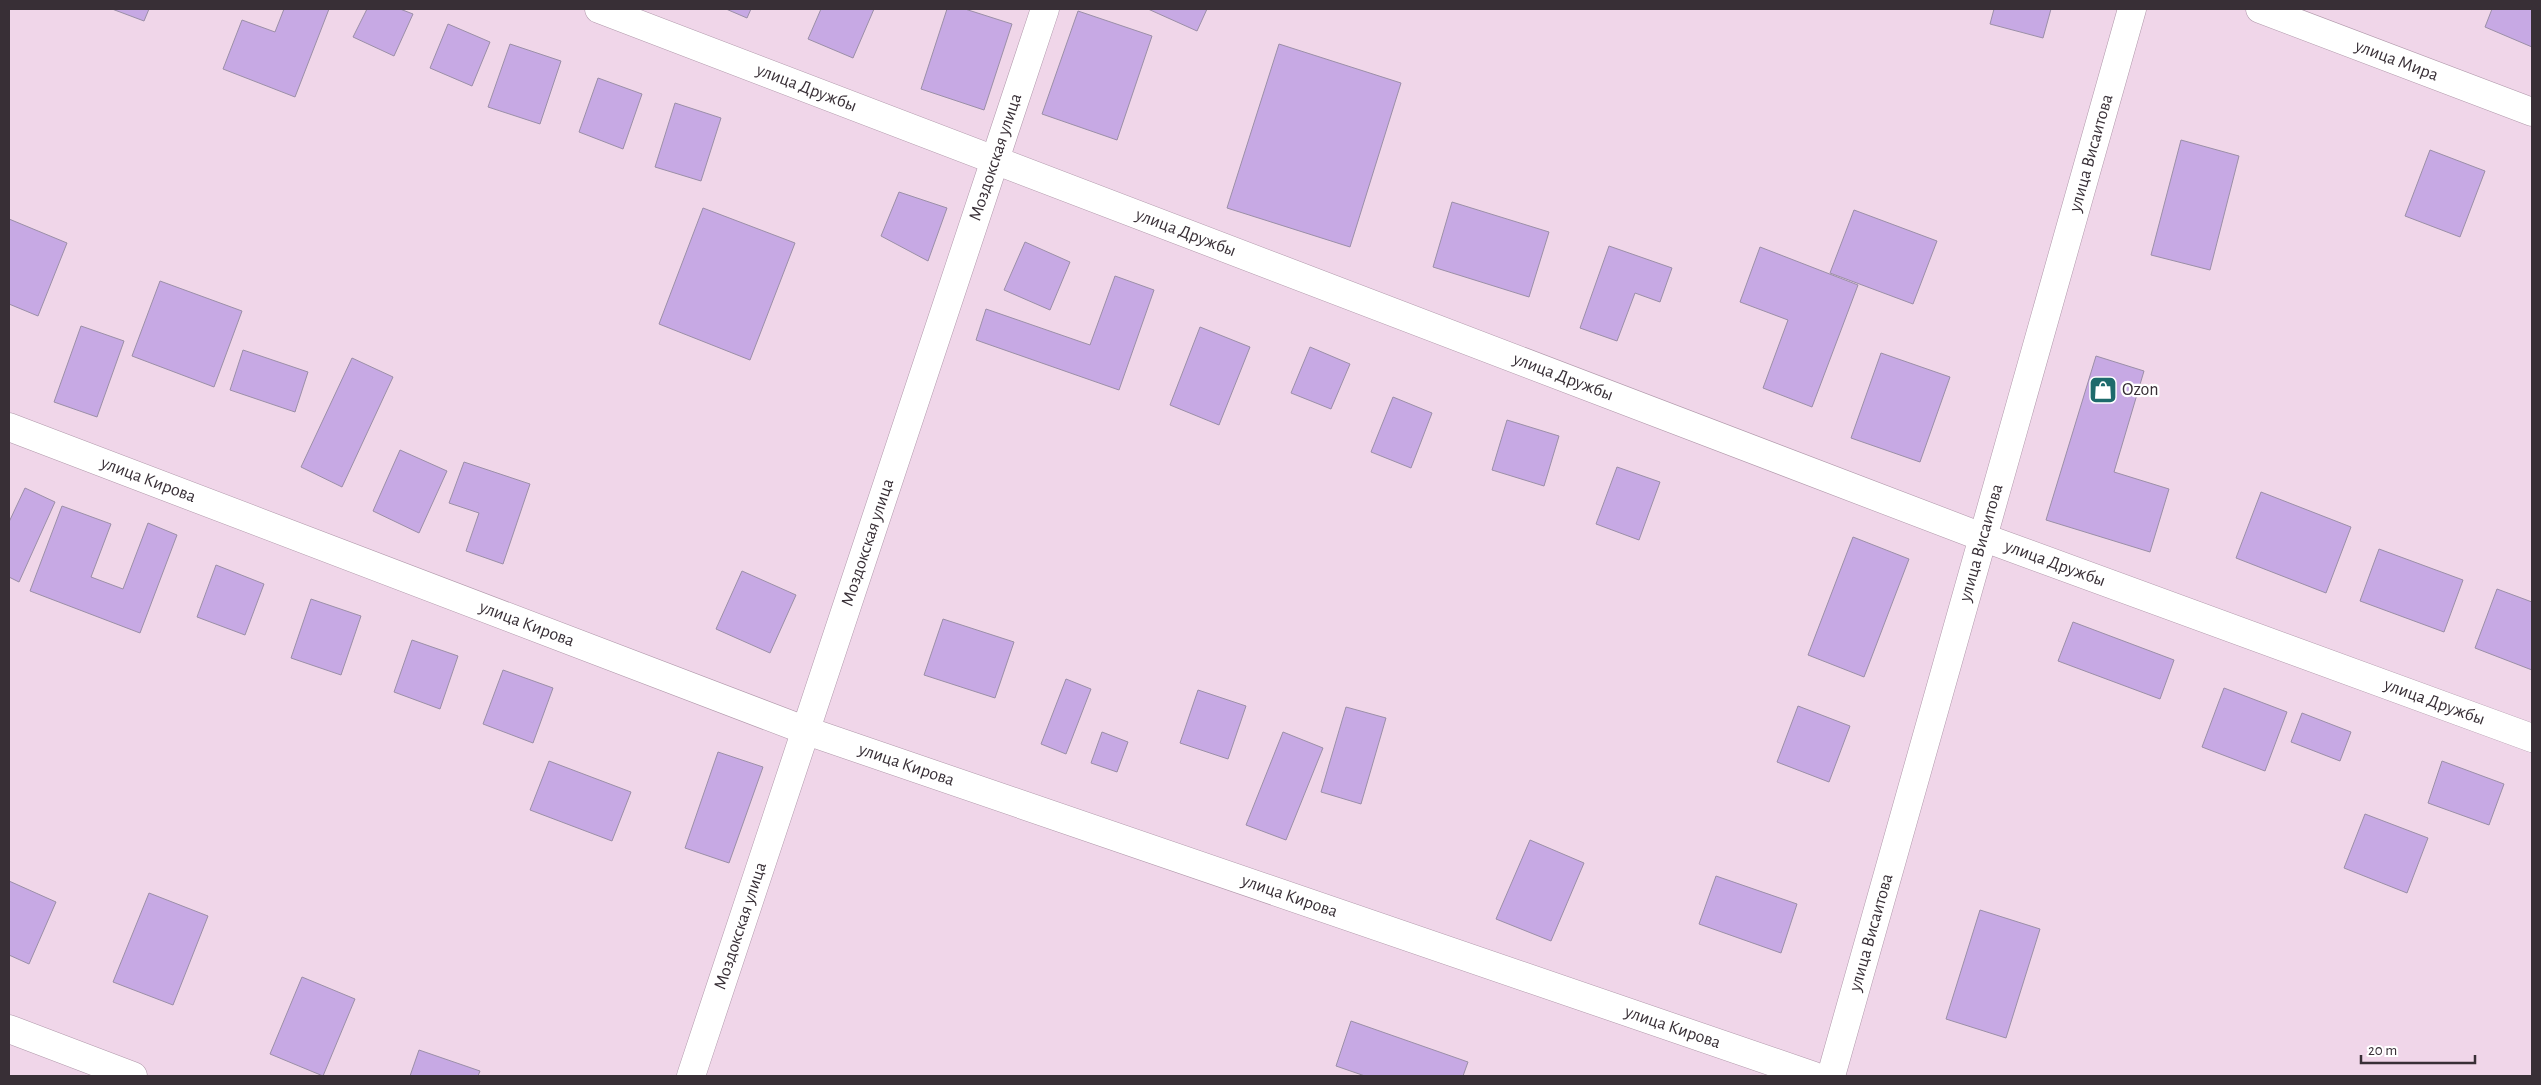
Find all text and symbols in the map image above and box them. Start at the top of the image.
street label: улица Мира [2352,36,2441,85]
street label: улица Дружбы [753,61,859,115]
street label: Моздокская улица [966,91,1025,223]
street label: улица Висаитова [2066,92,2117,215]
street label: улица Дружбы [1132,205,1238,260]
street label: улица Дружбы [1510,349,1616,404]
shop icon: Ozon [2088,375,2118,405]
place label: Ozon [2122,381,2159,399]
street label: улица Кирова [97,453,198,506]
street label: Моздокская улица [838,477,897,609]
street label: улица Висаитова [1956,482,2007,605]
street label: улица Дружбы [2001,537,2108,590]
street label: улица Кирова [476,598,577,650]
street label: улица Дружбы [2381,675,2487,729]
street label: улица Кирова [855,740,957,790]
street label: Моздокская улица [711,860,770,992]
street label: улица Кирова [1238,871,1340,921]
street label: улица Висаитова [1846,872,1897,994]
street label: улица Кирова [1621,1003,1723,1052]
scale bar [2361,1032,2475,1064]
text: 20 m [2368,1043,2397,1058]

